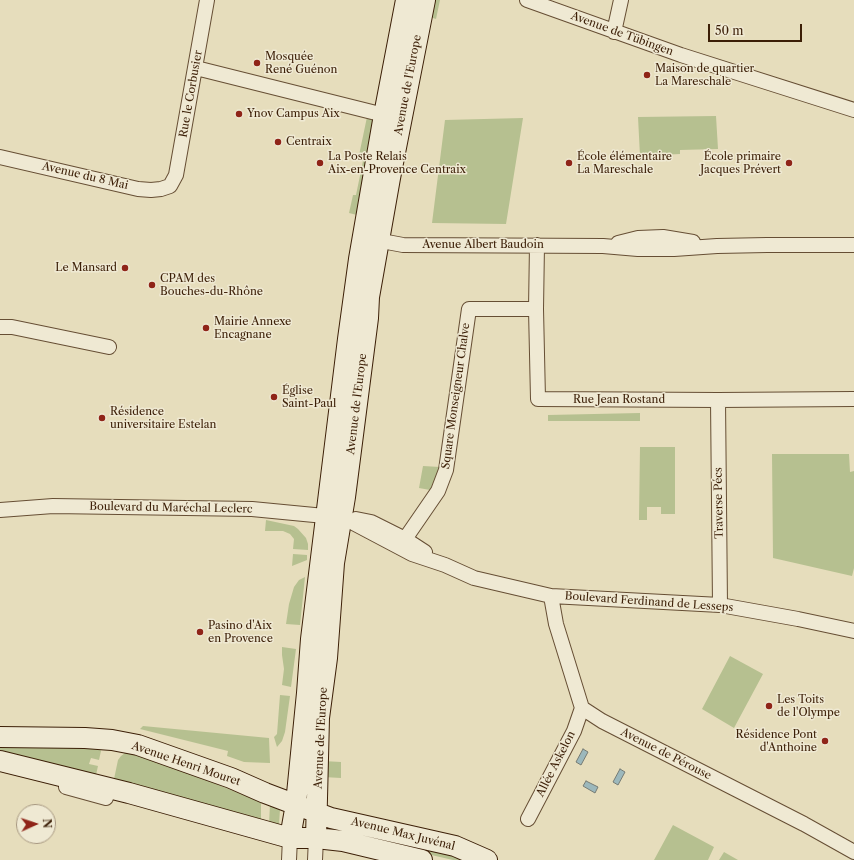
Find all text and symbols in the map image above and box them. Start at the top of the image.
street label: Avenue de Tübingen [569,9,675,59]
scale bar [710,16,804,42]
text: 50 m [715,23,744,38]
street label: Avenue de l'Europe [392,34,424,136]
street label: Rue le Corbusier [177,49,205,139]
place label: Mosquée René Guénon [265,50,337,76]
marker: Mosquée René Guénon [252,58,262,68]
place label: Maison de quartier La Mareschale [655,62,754,88]
marker: Maison de quartier La Mareschale [642,70,652,80]
place label: Ynov Campus Aix [247,107,340,121]
marker: Ynov Campus Aix [234,109,244,119]
place label: Centraix [286,135,332,149]
marker: Centraix [273,137,283,147]
place label: La Poste Relais Aix-en-Provence Centraix [328,150,466,176]
place label: École élémentaire La Mareschale [577,150,672,176]
place label: École primaire Jacques Prévert [700,150,781,176]
marker: La Poste Relais Aix-en-Provence Centraix [315,158,325,168]
marker: École élémentaire La Mareschale [564,158,574,168]
marker: École primaire Jacques Prévert [784,158,794,168]
street label: Avenue du 8 Mai [41,160,129,192]
street label: Avenue Albert Baudoin [422,238,544,252]
place label: Le Mansard [55,261,117,275]
marker: Le Mansard [120,263,130,273]
place label: CPAM des Bouches-du-Rhône [160,272,263,298]
marker: CPAM des Bouches-du-Rhône [147,280,157,290]
place label: Mairie Annexe Encagnane [214,315,291,341]
street label: Square Monseigneur Chalve [439,322,473,470]
marker: Mairie Annexe Encagnane [201,323,211,333]
street label: Avenue de l'Europe [344,353,370,455]
place label: Église Saint-Paul [282,384,336,410]
marker: Église Saint-Paul [269,392,279,402]
street label: Rue Jean Rostand [573,393,665,407]
place label: Résidence universitaire Estelan [110,405,216,431]
marker: Résidence universitaire Estelan [97,413,107,423]
street label: Traverse Pécs [712,467,726,539]
street label: Boulevard du Maréchal Leclerc [89,500,253,516]
street label: Boulevard Ferdinand de Lesseps [564,590,734,614]
place label: Pasino d'Aix en Provence [208,619,273,645]
marker: Pasino d'Aix en Provence [195,627,205,637]
street label: Avenue de l'Europe [312,687,330,789]
place label: Les Toits de l'Olympe [777,693,840,719]
marker: Les Toits de l'Olympe [764,701,774,711]
street label: Avenue de Pérouse [618,725,714,783]
place label: Résidence Pont d'Anthoine [736,728,817,754]
street label: Allée Askelon [534,729,578,799]
marker: Résidence Pont d'Anthoine [820,736,830,746]
street label: Avenue Henri Mouret [130,739,242,789]
north arrow [16,804,56,844]
street label: Avenue Max Juvénal [350,815,456,853]
text: N [40,818,54,829]

